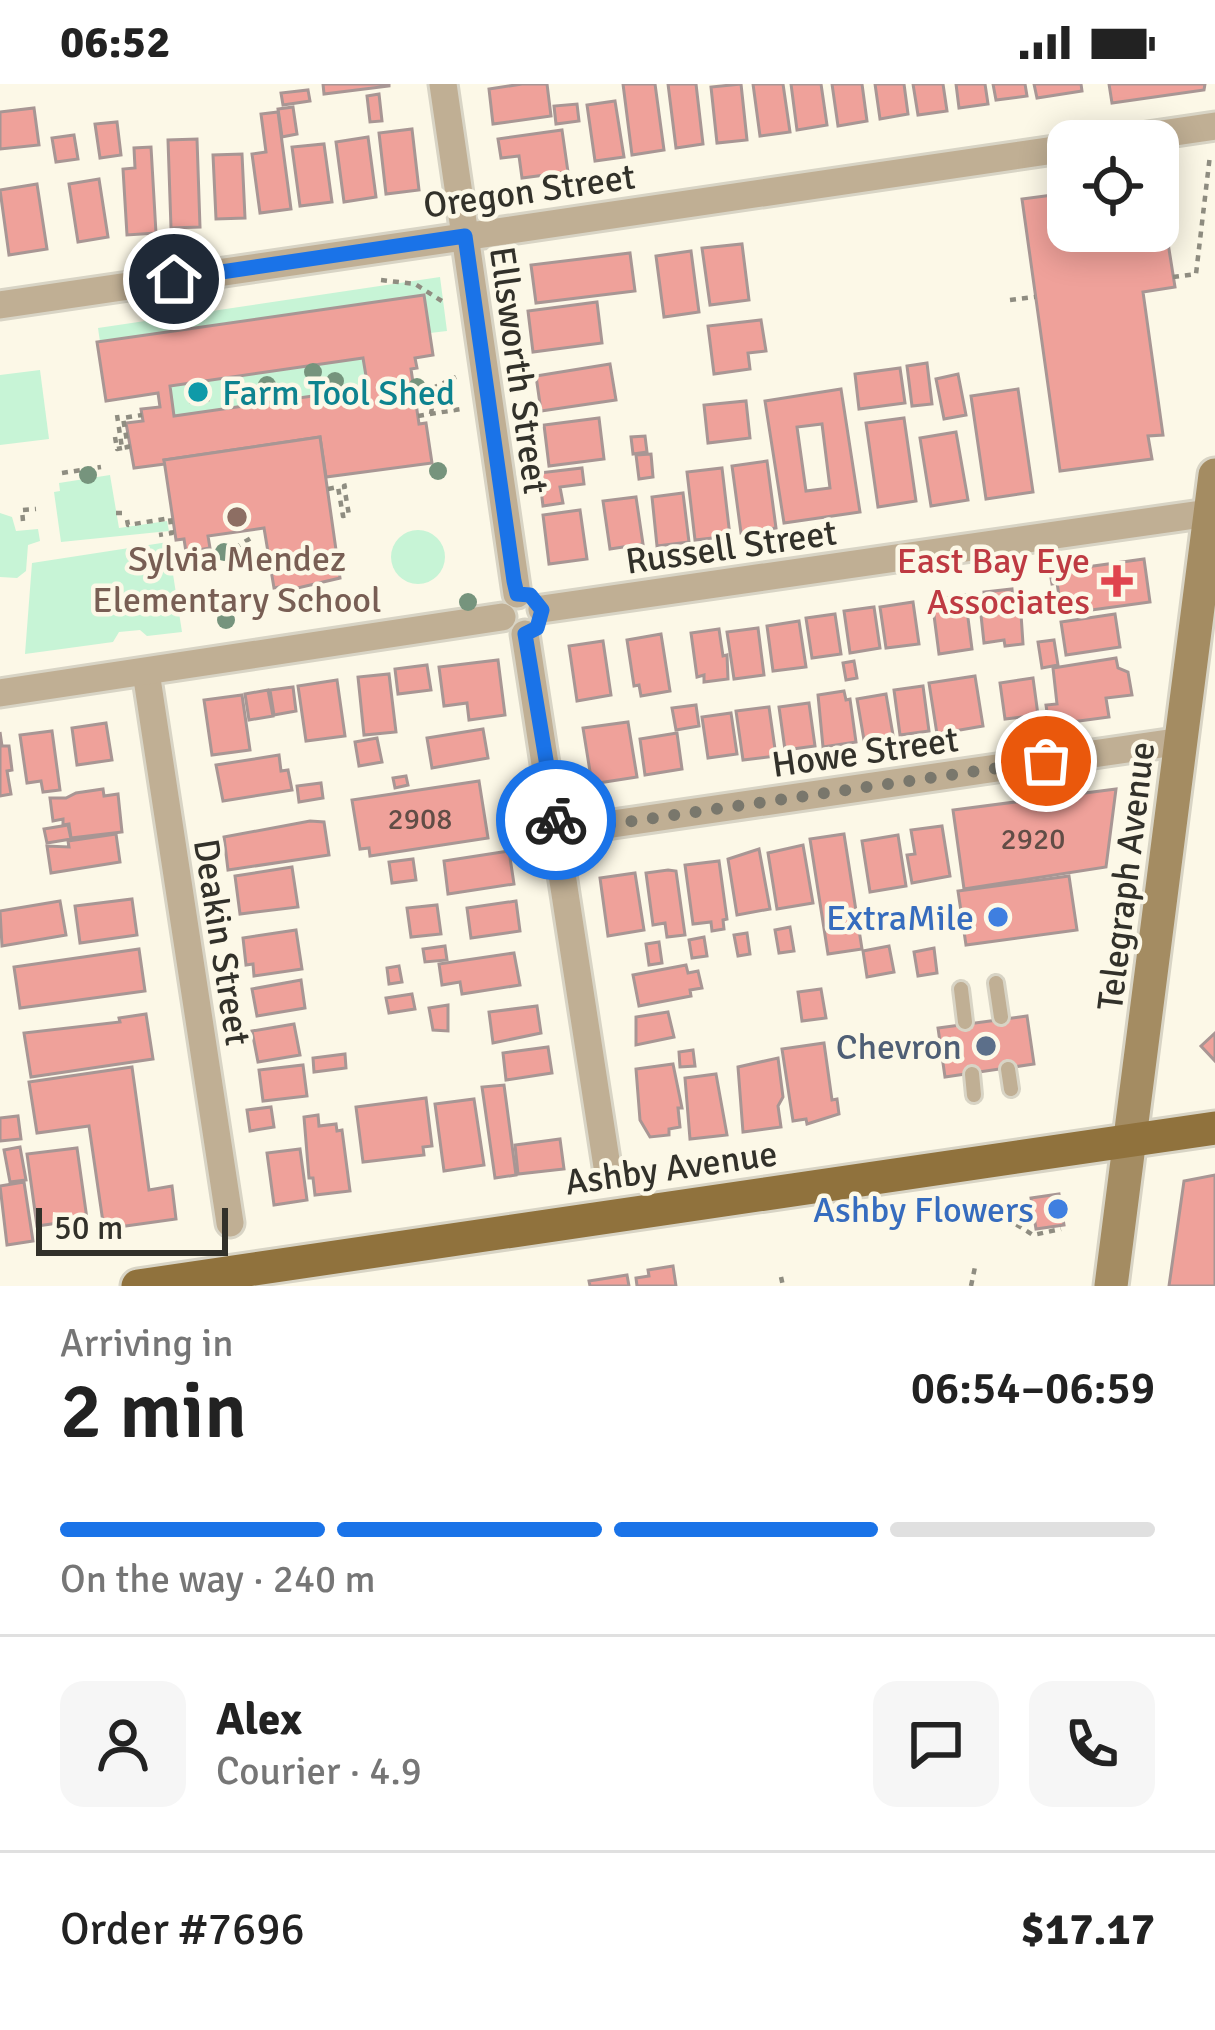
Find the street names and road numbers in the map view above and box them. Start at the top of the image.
street label: Oregon Street [420,154,638,229]
street label: Ellsworth Street [479,244,558,497]
street label: Russell Street [623,510,840,585]
street label: Howe Street [769,717,961,788]
street label: Telegraph Avenue [1088,739,1165,1013]
street label: Deakin Street [183,836,260,1049]
street label: Ashby Avenue [562,1131,780,1206]

